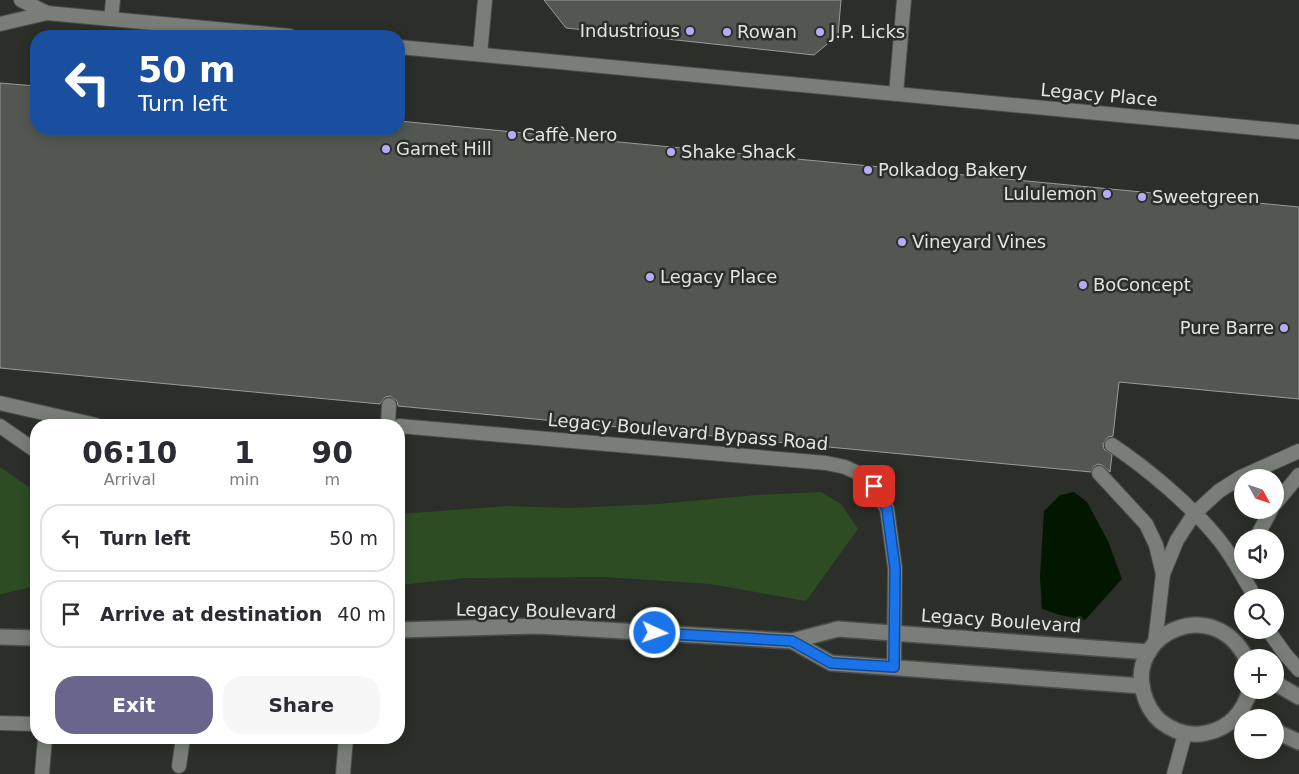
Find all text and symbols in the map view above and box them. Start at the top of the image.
place label: Industrious [580,20,680,41]
place label: Rowan [737,21,797,42]
place label: J.P. Licks [829,21,905,42]
marker: Industrious [684,25,696,37]
marker: Rowan [721,26,733,38]
marker: J.P. Licks [814,26,826,38]
icon: left [55,50,120,115]
text: 50 m [138,50,235,90]
street label: Legacy Place [1040,79,1158,110]
text: Turn left [138,91,227,116]
place label: Caffè Nero [522,124,617,145]
marker: Caffè Nero [506,129,518,141]
place label: Garnet Hill [396,138,492,159]
place label: Shake Shack [681,141,796,162]
marker: Garnet Hill [380,143,392,155]
marker: Shake Shack [665,146,677,158]
place label: Polkadog Bakery [878,159,1028,180]
marker: Polkadog Bakery [862,164,874,176]
place label: Lululemon [1003,183,1097,204]
place label: Sweetgreen [1152,186,1259,207]
marker: Lululemon [1101,188,1113,200]
marker: Sweetgreen [1136,191,1148,203]
place label: Vineyard Vines [912,231,1046,252]
marker: Vineyard Vines [896,236,908,248]
place label: Legacy Place [660,266,777,287]
marker: Legacy Place [644,271,656,283]
place label: BoConcept [1093,274,1191,295]
marker: BoConcept [1077,279,1089,291]
place label: Pure Barre [1180,317,1274,338]
marker: Pure Barre [1278,322,1290,334]
street label: Legacy Boulevard Bypass Road [547,409,829,454]
text: 06:10 [82,435,177,470]
text: 1 [234,435,255,470]
text: 90 [311,435,353,470]
pin [853,465,895,507]
north arrow [1234,469,1284,519]
map controls [1234,469,1284,759]
text: Arrival [104,470,156,489]
text: min [229,470,259,489]
text: m [324,470,340,489]
icon: arrive [860,472,888,500]
icon: left [57,524,85,552]
text: Turn left [100,527,191,549]
text: 50 m [329,527,378,549]
button: sound [1234,529,1284,579]
button: search [1234,589,1284,639]
street label: Legacy Boulevard [456,599,616,622]
icon: arrive [57,600,85,628]
text: Arrive at destination [100,603,322,625]
text: 40 m [337,603,386,625]
street label: Legacy Boulevard [920,604,1082,637]
position arrow [628,606,680,658]
button: + [1234,649,1284,699]
button: Exit [55,676,213,734]
button: Share [223,676,380,734]
button: − [1234,709,1284,759]

